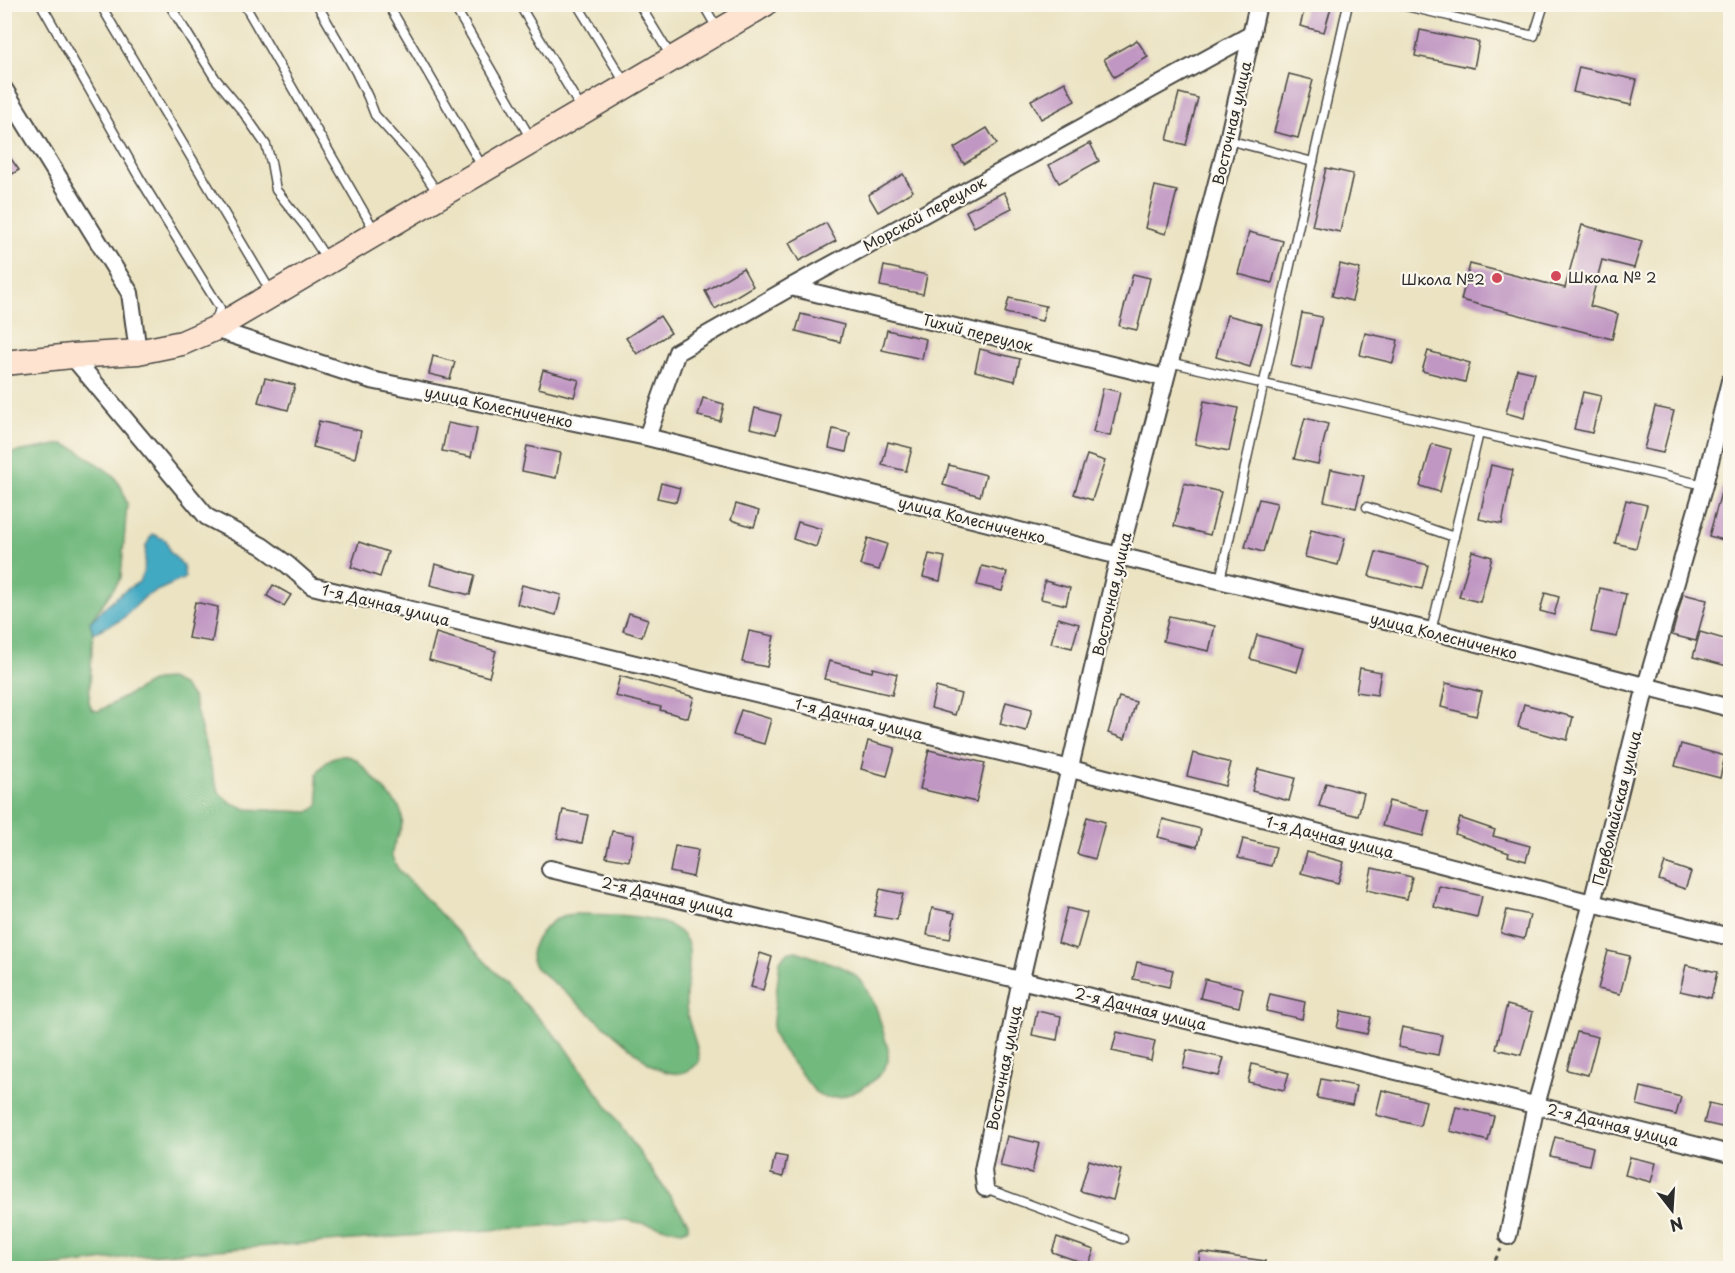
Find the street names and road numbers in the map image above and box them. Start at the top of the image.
street label: Восточная улица [1206,58,1257,187]
street label: Морской переулок [858,170,990,256]
street label: Тихий переулок [920,307,1036,357]
street label: улица Колесниченко [423,379,575,433]
street label: улица Колесниченко [896,490,1048,548]
street label: Восточная улица [1086,529,1137,658]
street label: 1-я Дачная улица [320,577,453,631]
street label: улица Колесниченко [1368,606,1520,664]
street label: 1-я Дачная улица [793,691,926,745]
street label: Первомайская улица [1586,727,1647,888]
street label: 1-я Дачная улица [1264,809,1397,863]
street label: 2-я Дачная улица [600,870,737,922]
street label: 2-я Дачная улица [1073,981,1210,1036]
street label: Восточная улица [980,1003,1026,1132]
street label: 2-я Дачная улица [1545,1097,1682,1152]

